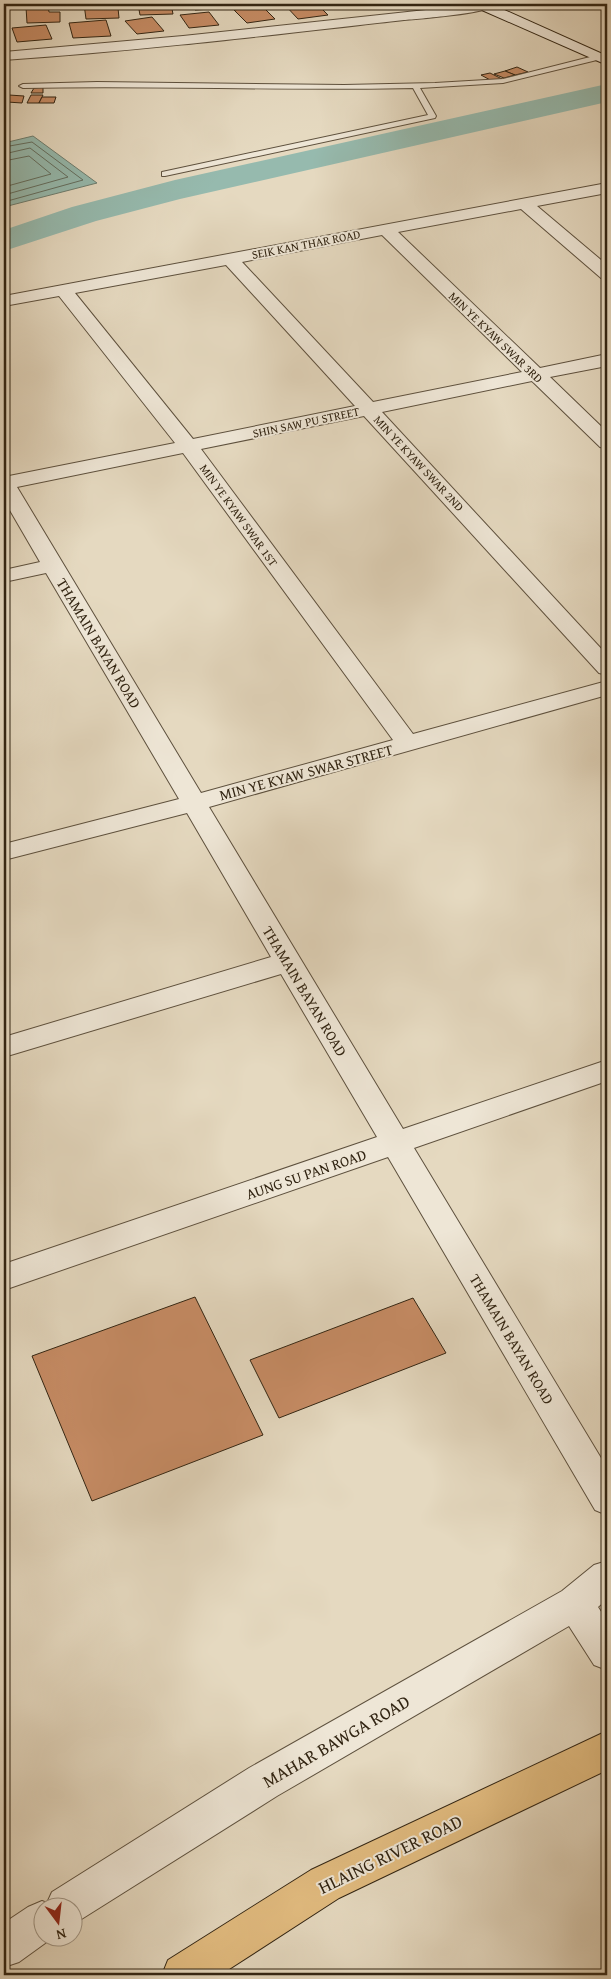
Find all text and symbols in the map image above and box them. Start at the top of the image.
street label: SEIK KAN THAR ROAD [250,225,362,263]
street label: MIN YE KYAW SWAR 3RD [445,288,547,386]
street label: SHIN SAW PU STREET [251,402,361,442]
street label: MIN YE KYAW SWAR 2ND [370,411,468,515]
street label: MIN YE KYAW SWAR 1ST [196,460,282,570]
street label: THAMAIN BAYAN ROAD [52,574,146,712]
street label: MIN YE KYAW SWAR STREET [217,739,396,805]
street label: THAMAIN BAYAN ROAD [258,922,352,1060]
street label: AUNG SU PAN ROAD [243,1144,369,1204]
street label: THAMAIN BAYAN ROAD [465,1270,559,1408]
street label: MAHAR BAWGA ROAD [257,1688,415,1794]
street label: HLAING RIVER ROAD [313,1807,467,1901]
north arrow [32,1896,82,1946]
text: N [54,1924,68,1946]

